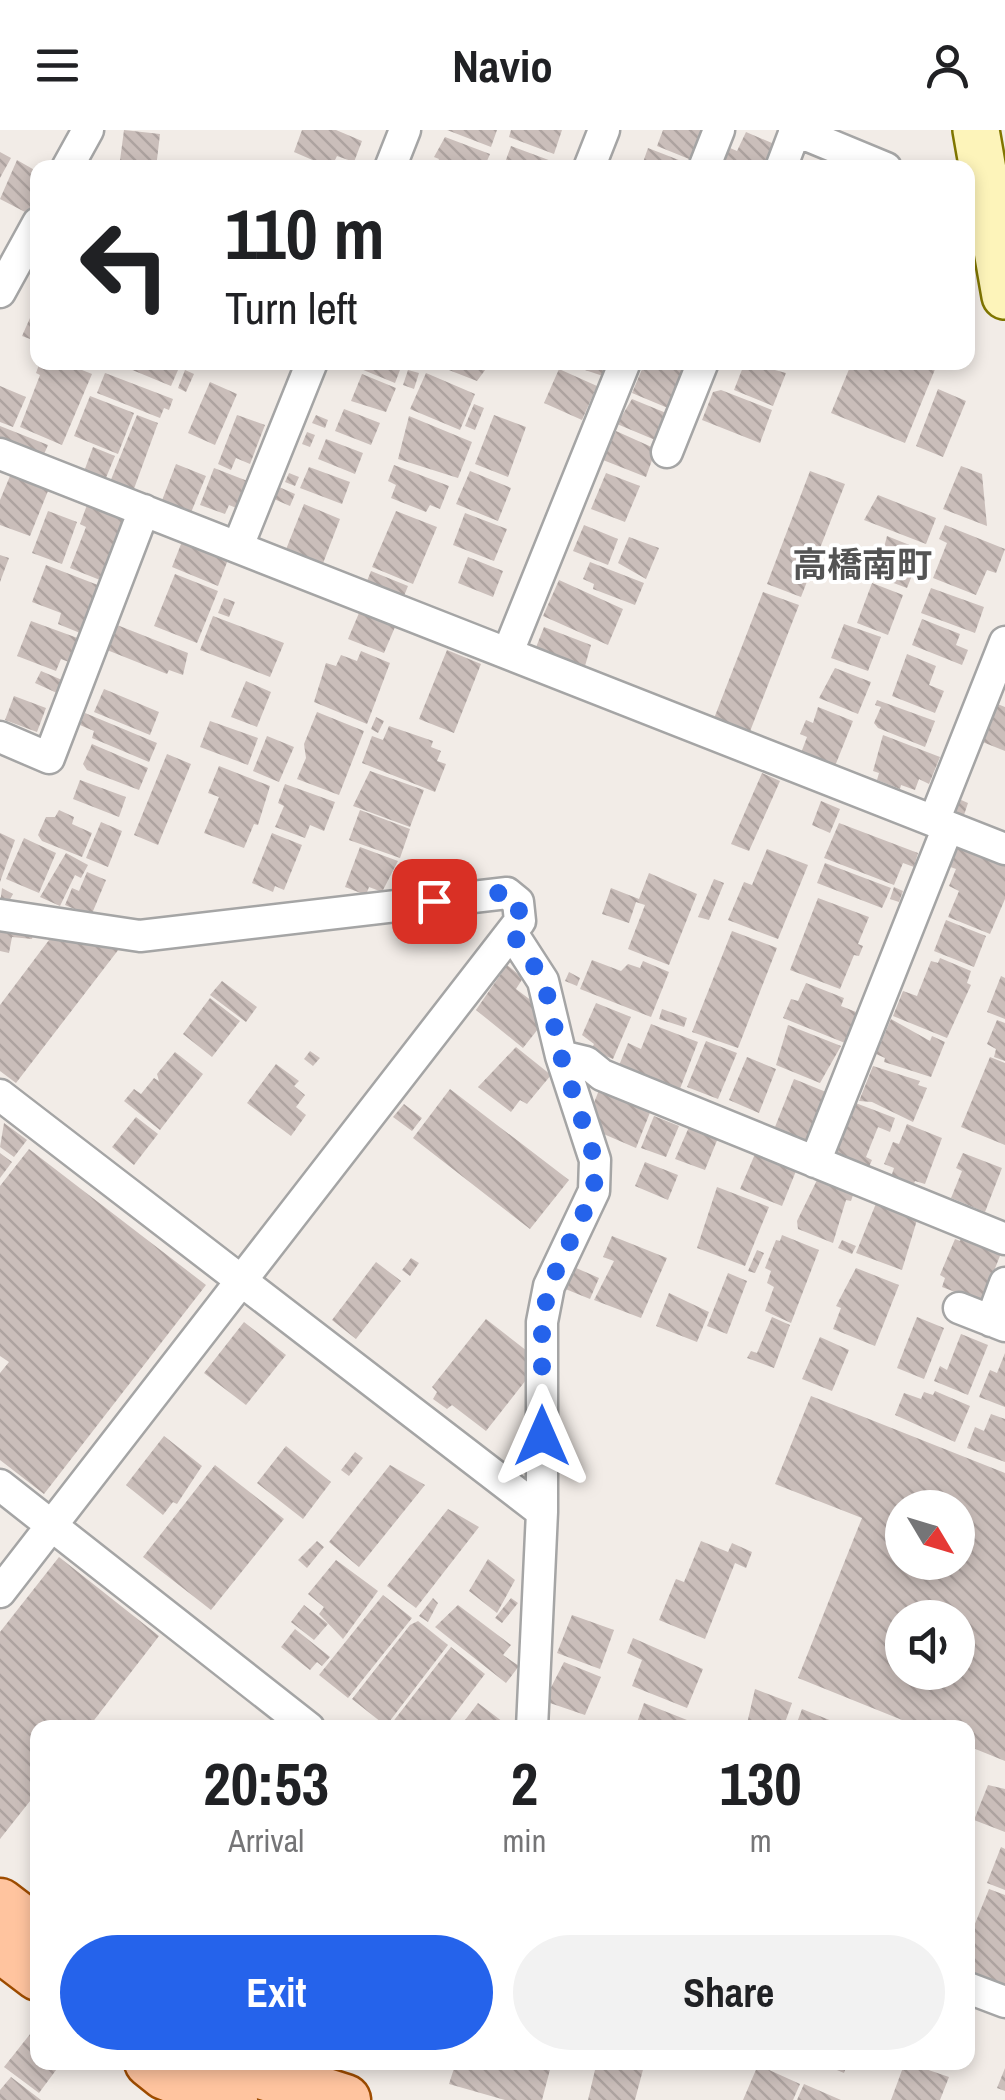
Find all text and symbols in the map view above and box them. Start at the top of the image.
text: Navio [452,35,553,96]
icon: menu [30,38,85,93]
icon: person [920,38,975,93]
text: 110 m [225,187,385,281]
icon: left [60,200,190,330]
text: Turn left [225,277,357,338]
district label: 高橋南町 [792,541,932,588]
pin [392,859,477,944]
icon: arrive [407,874,462,929]
position arrow [490,1384,594,1488]
north arrow [885,1490,975,1580]
map controls [885,1490,975,1690]
button: sound [885,1600,975,1690]
text: 20:53 [203,1743,329,1824]
text: 2 [511,1743,538,1824]
text: 130 [720,1743,802,1824]
text: Arrival [228,1819,304,1862]
text: min [502,1819,546,1862]
text: m [750,1819,772,1862]
button: Exit [60,1935,493,2050]
button: Share [513,1935,945,2050]

